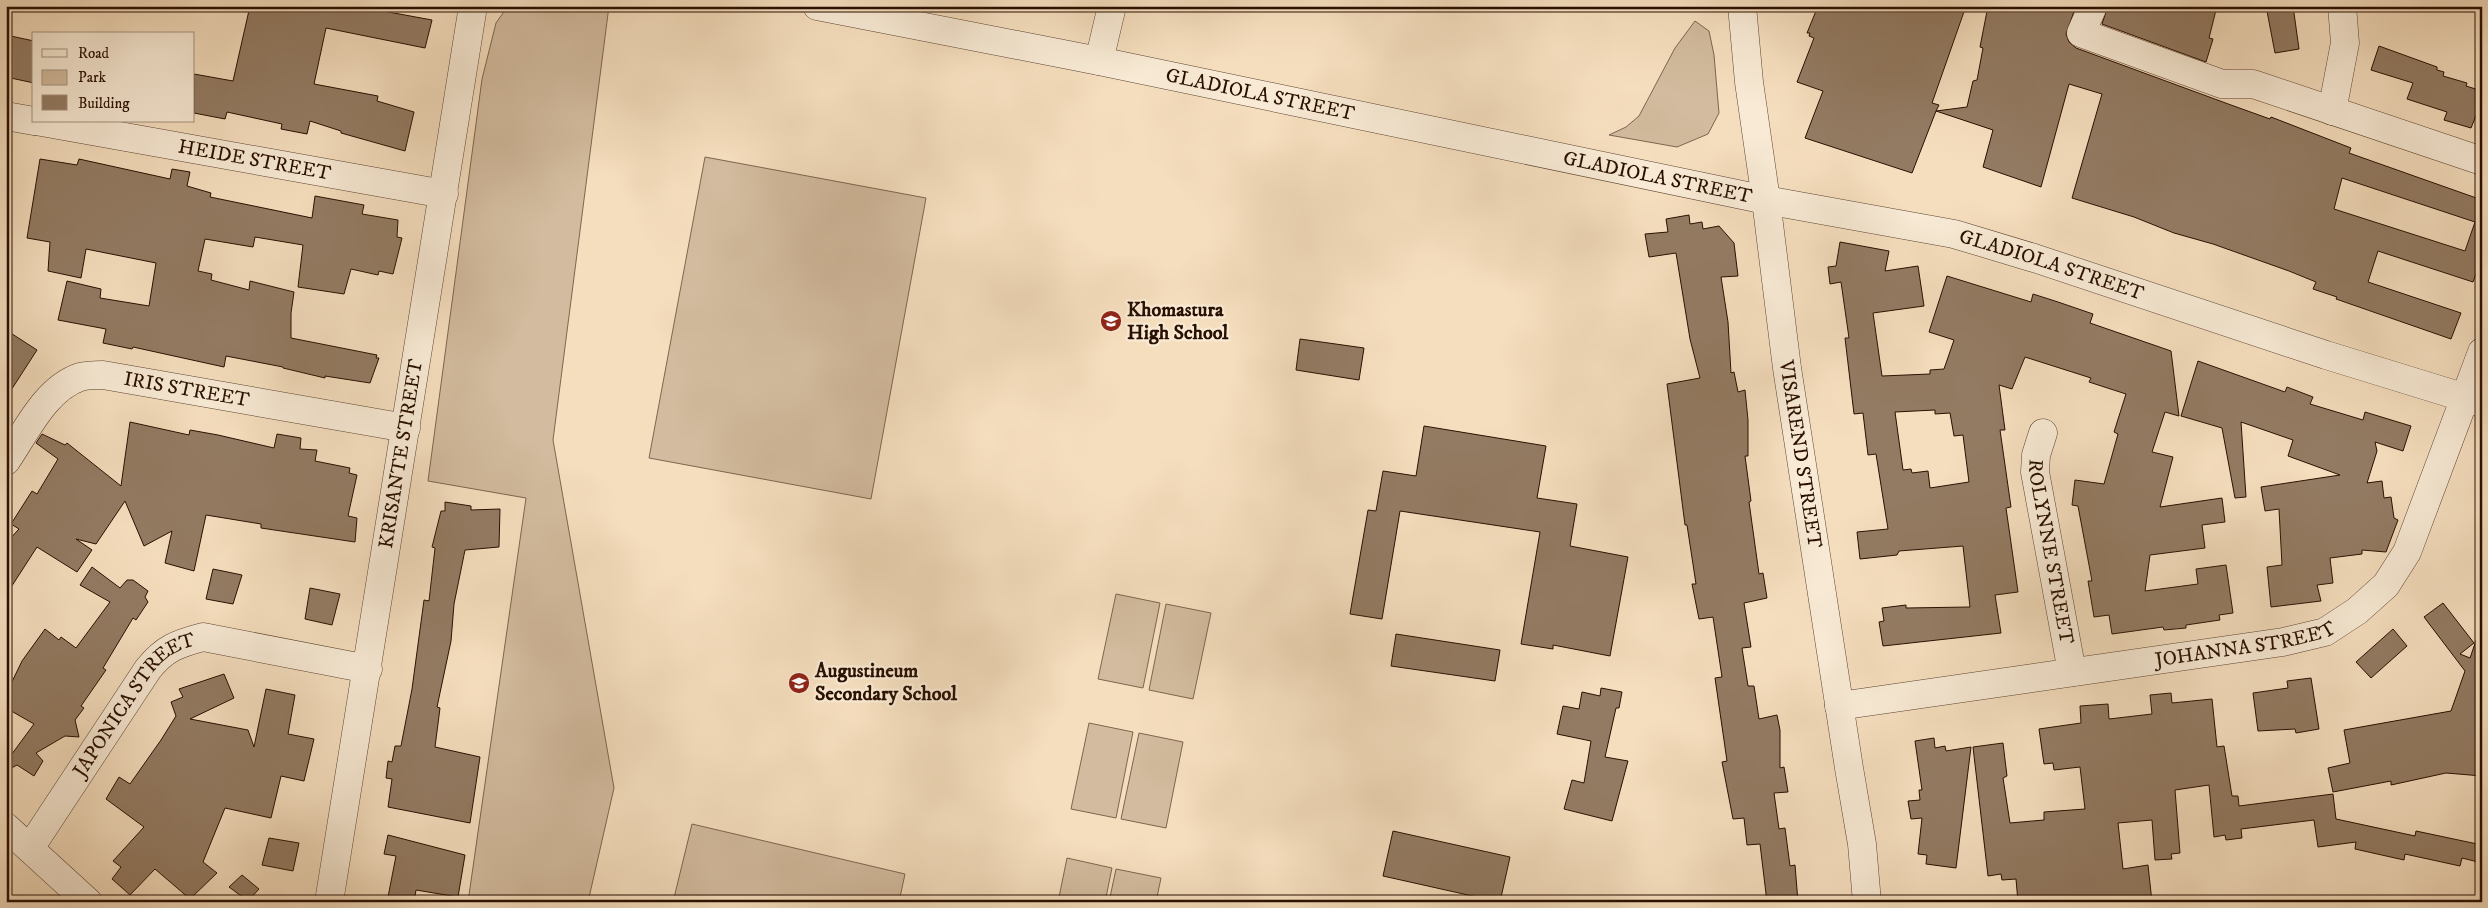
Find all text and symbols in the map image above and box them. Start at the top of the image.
legend [32,32,195,122]
text: Road [78,44,110,63]
street label: GLADIOLA STREET [1163,63,1357,126]
text: Park [78,68,107,87]
text: Building [78,94,130,113]
street label: HEIDE STREET [176,134,333,186]
street label: GLADIOLA STREET [1561,146,1754,209]
street label: GLADIOLA STREET [1956,224,2147,306]
place label: Khomastura High School [1127,298,1229,346]
school or university icon: Khomastura High School [1099,309,1123,333]
street label: KRISANTE STREET [374,357,429,550]
street label: VISAREND STREET [1774,358,1827,550]
street label: IRIS STREET [122,366,251,413]
street label: ROLYNNE STREET [2023,458,2079,646]
street label: JOHANNA STREET [2151,616,2341,673]
street label: JAPONICA STREET [67,627,198,784]
place label: Augustineum Secondary School [814,659,958,707]
school or university icon: Augustineum Secondary School [787,671,811,695]

